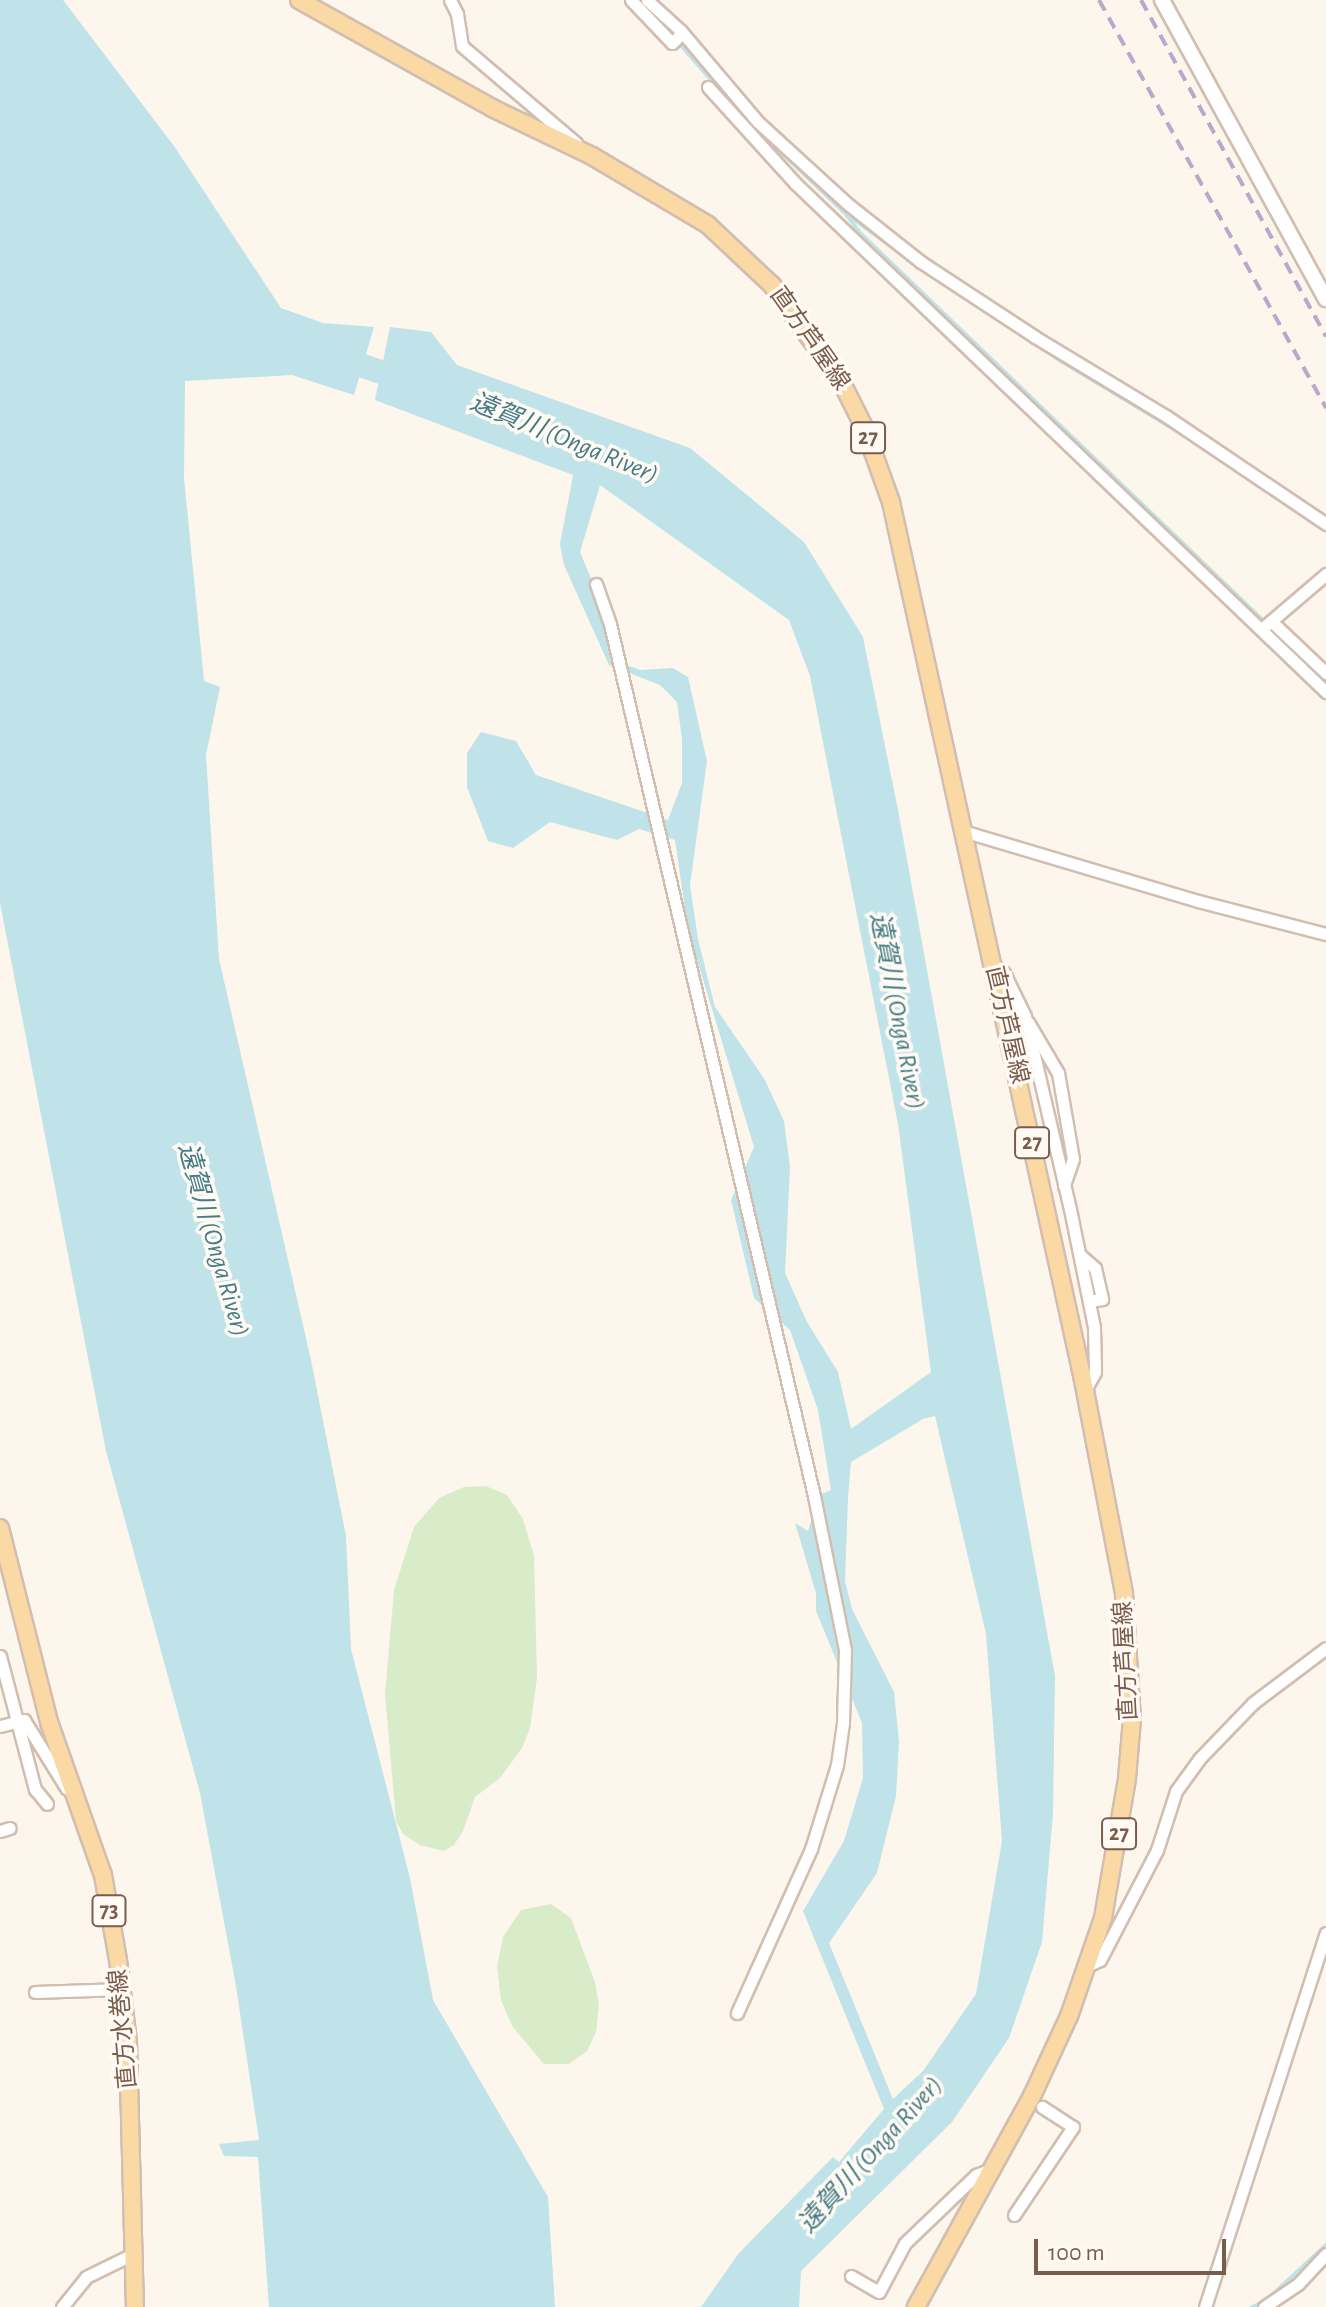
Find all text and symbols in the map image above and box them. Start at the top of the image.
street label: 直方芦屋線 [763,282,855,396]
water label: 遠賀川 (Onga River) [465,387,663,491]
road number: 27 [850,420,886,456]
water label: 遠賀川 (Onga River) [863,910,931,1112]
street label: 直方芦屋線 [978,963,1034,1087]
road number: 27 [1014,1125,1050,1161]
water label: 遠賀川 (Onga River) [170,1140,256,1340]
street label: 直方芦屋線 [1109,1600,1145,1722]
road number: 27 [1101,1816,1137,1852]
road number: 73 [91,1893,127,1929]
street label: 直方水巻線 [104,1968,144,2090]
water label: 遠賀川 (Onga River) [793,2070,949,2240]
scale bar [1038,2223,1230,2273]
text: 100 m [1048,2241,1105,2265]

